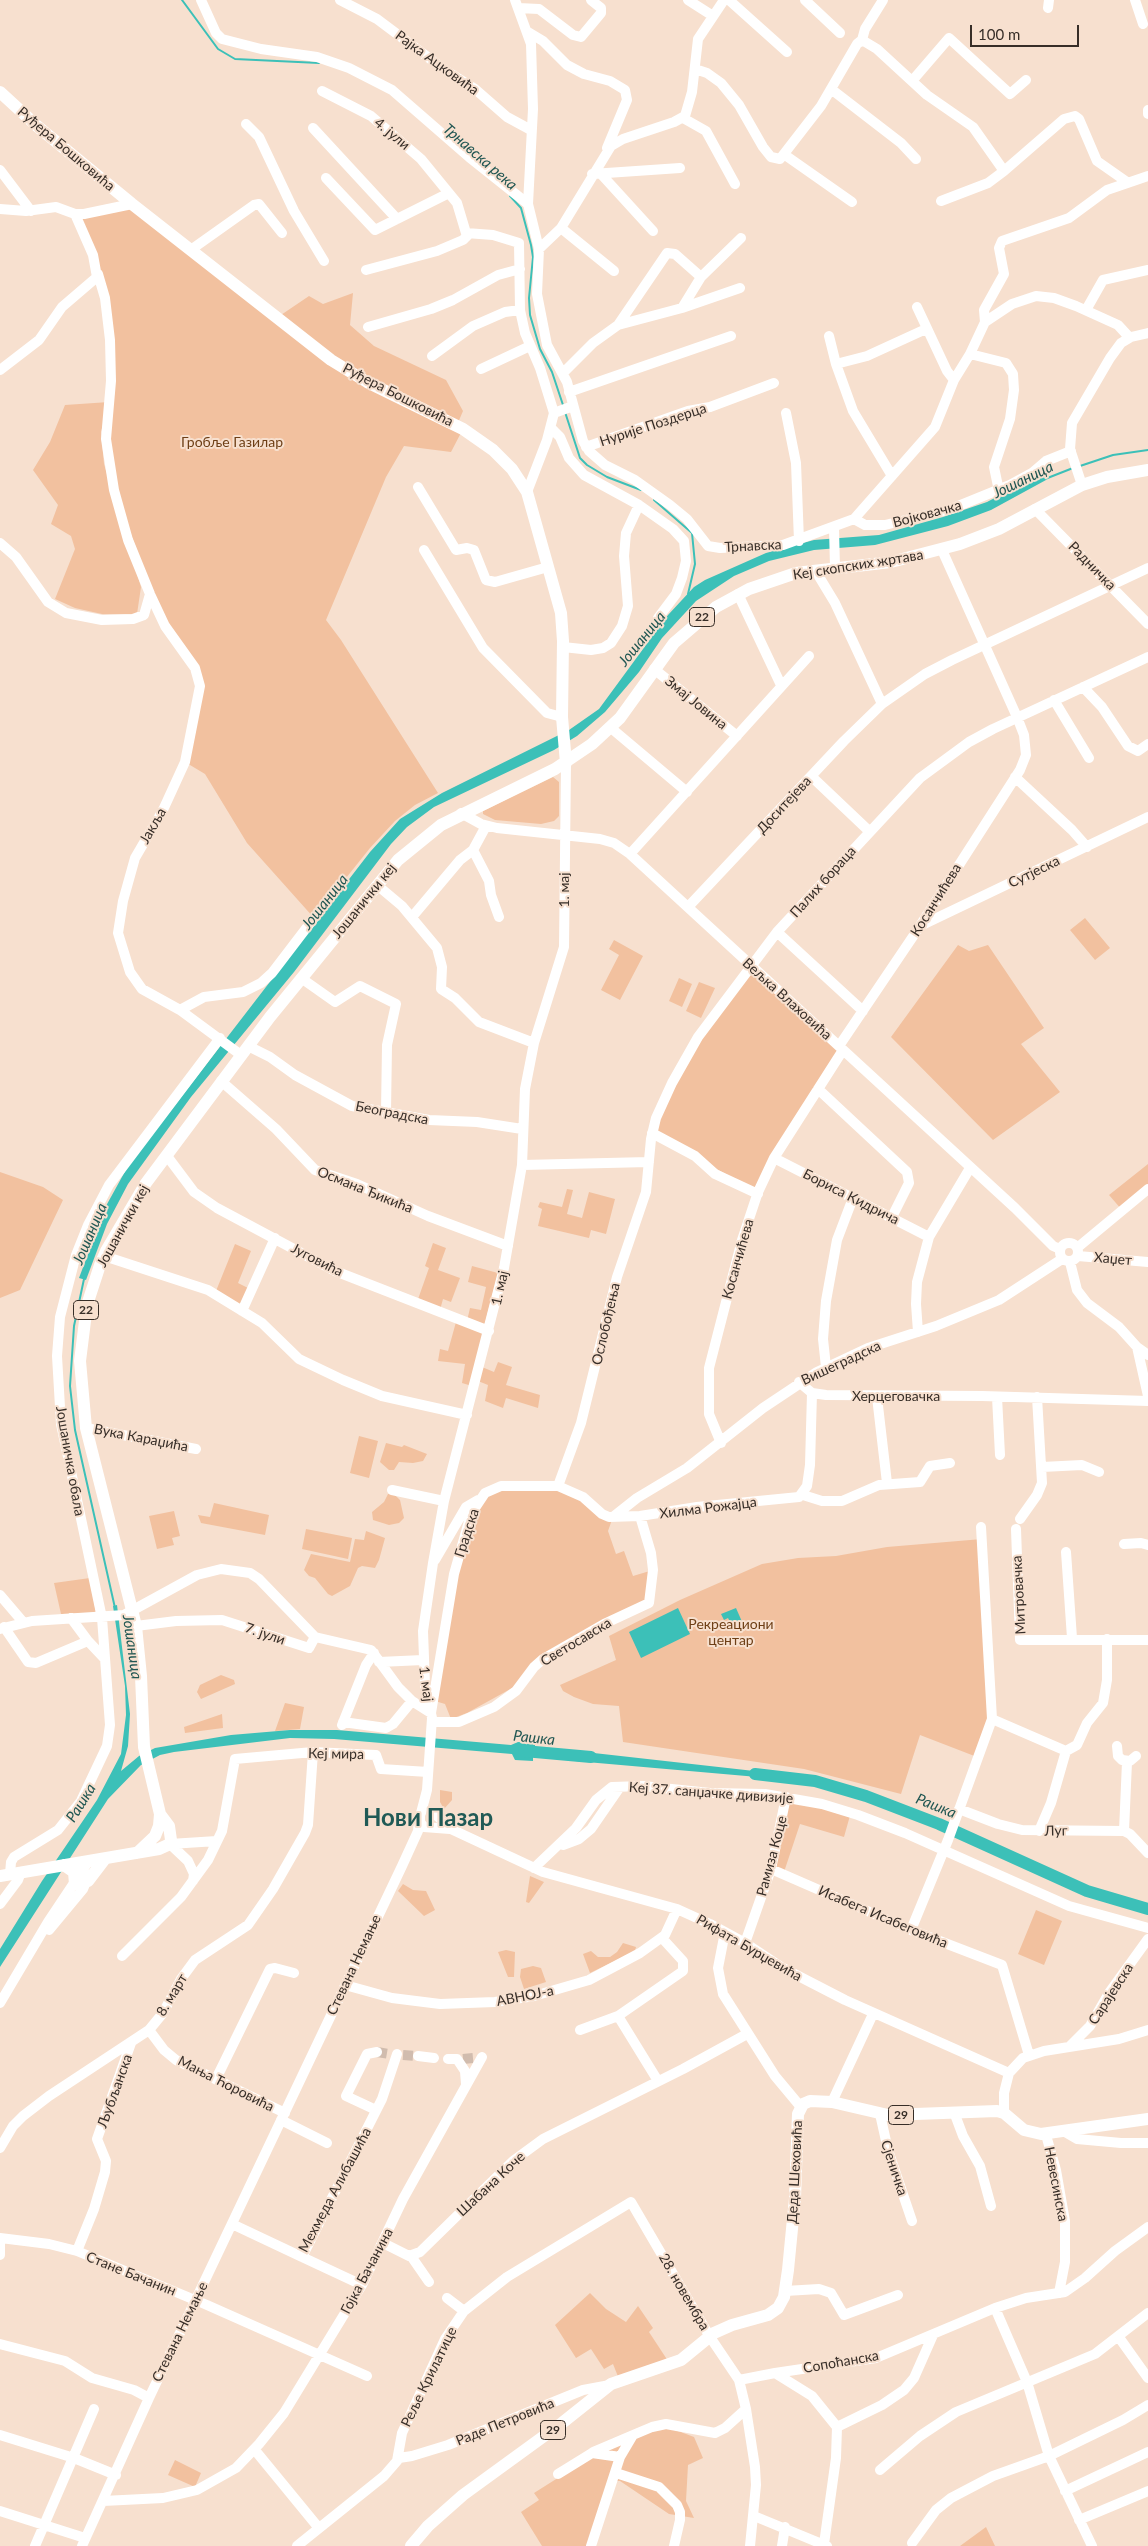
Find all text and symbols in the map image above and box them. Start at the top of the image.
scale bar [973,15,1082,47]
text: 100 m [978,25,1020,43]
street label: Рајка Ацковића [392,27,482,99]
street label: Руђера Бошковића [14,103,118,195]
street label: 4. јули [371,114,413,154]
water label: Трнавска река [439,120,521,194]
street label: Руђера Бошковића [340,360,456,430]
street label: Нурије Поздерца [597,400,709,450]
park label: Гробље Газилар [181,434,283,450]
water label: Јошаница [990,458,1056,502]
street label: Војковачка [891,497,963,531]
street label: Трнавска [724,536,782,556]
street label: Радничка [1065,538,1119,594]
street label: Кеј скопских жртава [792,546,924,584]
water label: Јошаница [615,608,669,670]
road number: 22 [690,608,714,626]
street label: Змај Јовина [662,673,730,733]
street label: Доситејева [753,773,815,837]
street label: Јакља [136,805,170,847]
street label: Палих бораца [787,843,859,921]
street label: Сутјеска [1006,852,1062,892]
street label: Јошанички кеј [329,860,399,942]
street label: Косанчићева [907,860,965,940]
water label: Јошаница [298,871,352,933]
street label: 1. мај [556,872,572,908]
street label: Вељка Влаховића [739,955,835,1043]
street label: Београдска [354,1098,430,1128]
street label: Османа Ђикића [315,1163,415,1217]
street label: Бориса Кидрича [800,1166,902,1228]
street label: Јошанички кеј [93,1182,153,1270]
water label: Јошаница [69,1201,111,1267]
street label: Косанчићева [719,1217,757,1301]
street label: Југовића [288,1240,346,1280]
street label: Хаџет [1093,1249,1133,1269]
street label: 1. мај [488,1269,512,1307]
street label: Ослобођења [588,1281,624,1367]
road number: 22 [74,1300,98,1320]
street label: Вишеградска [799,1337,883,1389]
street label: Херцеговачка [852,1388,940,1404]
street label: Јошаничка обала [52,1405,88,1517]
street label: Вука Караџића [92,1421,190,1455]
street label: Хилма Рожајца [658,1494,758,1522]
street label: Градска [451,1507,483,1559]
street label: Митровачка [1009,1555,1029,1635]
water label: Јошаница [119,1614,145,1680]
street label: Светосавска [537,1614,615,1670]
park label: Рекреациони центар [688,1616,774,1648]
street label: 7. јули [243,1619,287,1649]
street label: 1. мај [416,1666,436,1702]
water label: Рашка [512,1727,556,1749]
street label: Кеј мира [308,1745,364,1763]
street label: Кеј 37. санџачке дивизије [628,1779,794,1807]
water label: Рашка [62,1780,100,1826]
water label: Рашка [913,1790,959,1822]
district label: Нови Пазар [363,1804,493,1832]
street label: Рамиза Коце [753,1814,791,1898]
street label: Луг [1044,1822,1068,1840]
street label: Исабега Исабеговића [816,1882,950,1952]
street label: Рифата Бурџевића [693,1911,805,1985]
street label: Стевана Немање [323,1912,385,2018]
street label: Сарајевска [1085,1960,1137,2028]
street label: 8. март [153,1971,191,2019]
street label: АВНОЈ-а [495,1982,555,2010]
street label: Љубљанска [94,2052,136,2130]
street label: Мања Ћоровића [175,2053,277,2115]
road number: 29 [888,2106,914,2124]
street label: Деда Шеховића [784,2120,806,2224]
street label: Мехмеда Алибашића [295,2125,375,2255]
street label: Сјеничка [877,2138,911,2198]
street label: Невесинска [1041,2145,1071,2223]
street label: Шабана Коче [454,2148,528,2220]
street label: Гојка Бачанина [337,2225,397,2317]
street label: Стане Бачанин [84,2248,178,2300]
street label: 28. новембра [655,2250,713,2334]
street label: Стевана Немање [149,2279,211,2385]
street label: Реље Крилатице [398,2324,460,2430]
street label: Сопоћанска [802,2347,880,2377]
street label: Раде Петровића [453,2395,557,2449]
road number: 29 [540,2420,566,2440]

